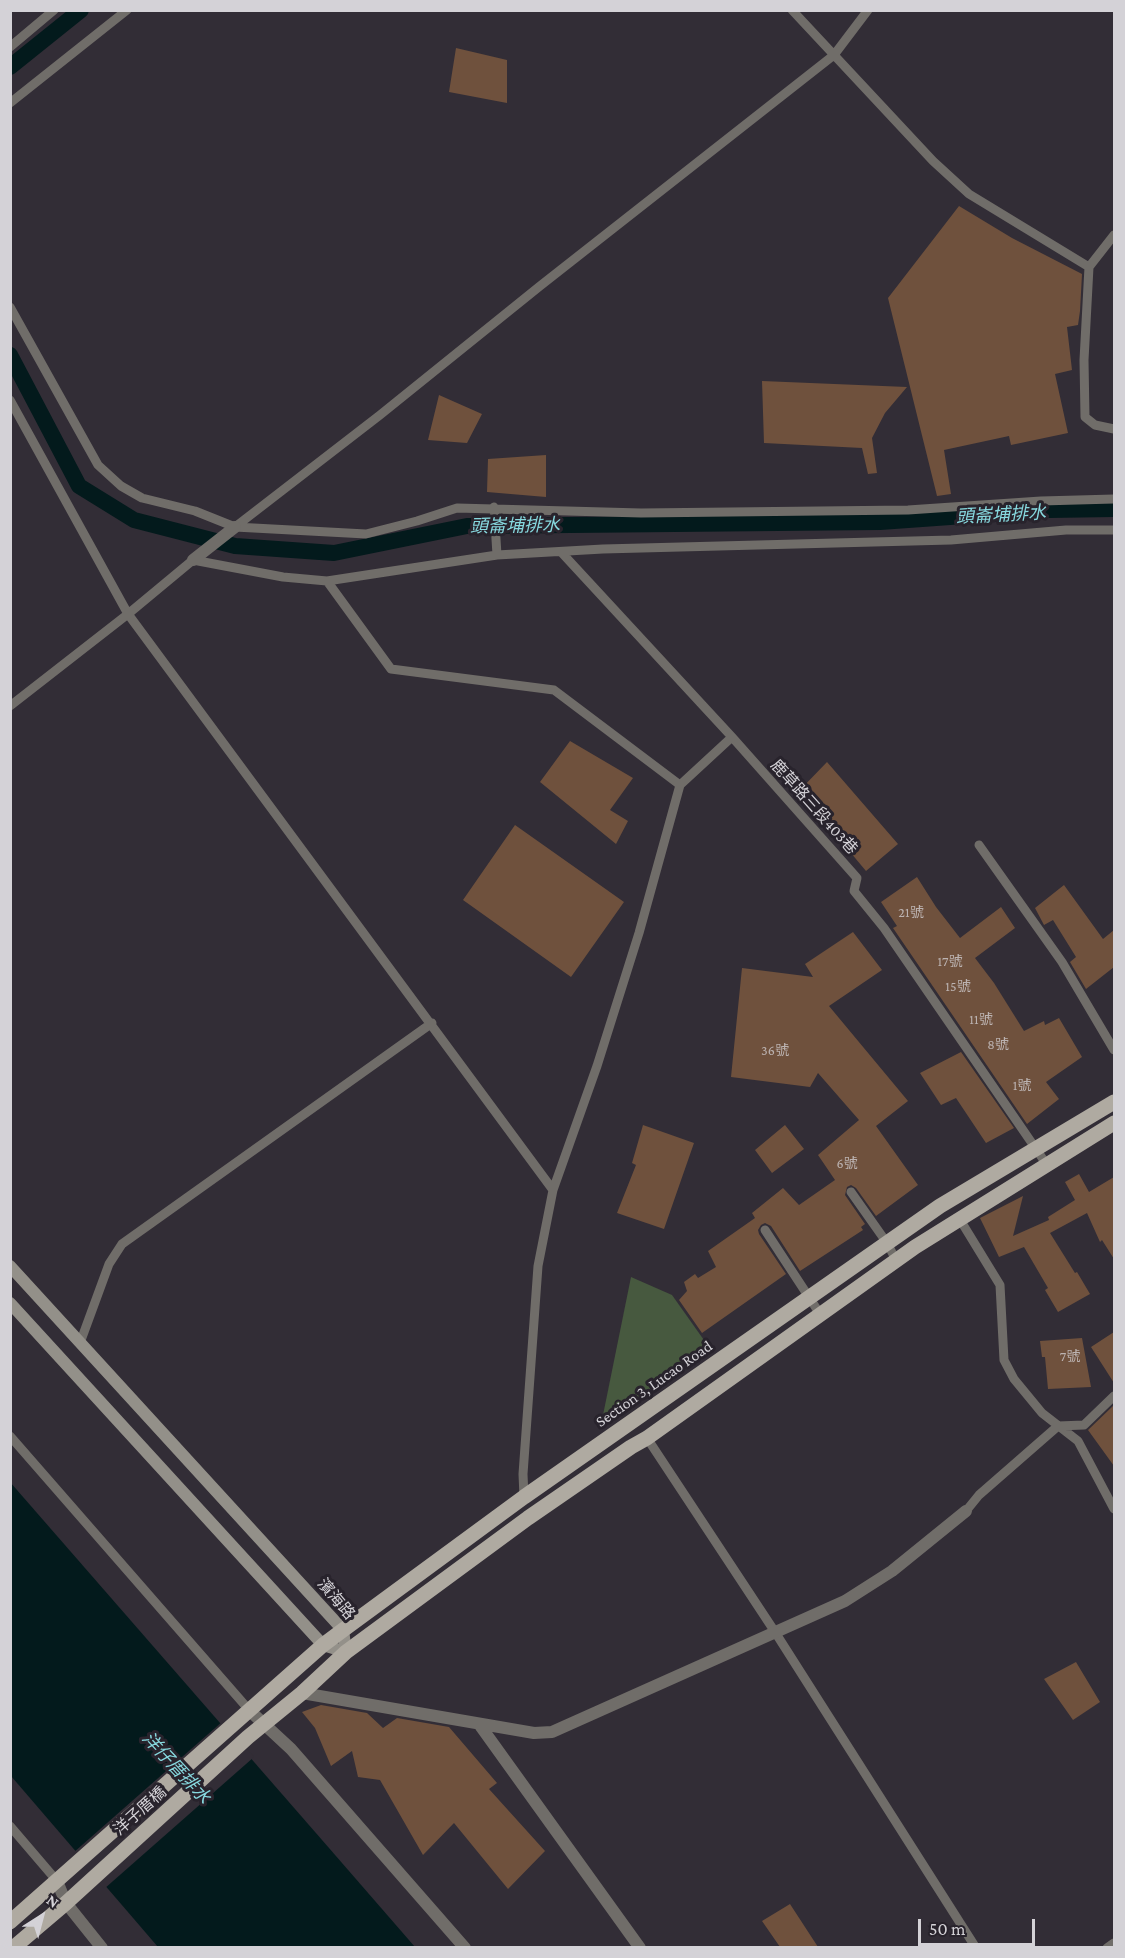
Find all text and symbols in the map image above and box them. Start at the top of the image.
water label: 頭崙埔排水 [955,502,1047,528]
water label: 頭崙埔排水 [470,514,560,538]
street label: 鹿草路三段403巷 [766,756,862,858]
house number: 21號 [898,905,924,921]
house number: 17號 [937,954,963,970]
house number: 15號 [945,979,971,995]
house number: 11號 [969,1012,993,1028]
house number: 8號 [987,1037,1009,1053]
house number: 36號 [761,1043,789,1059]
house number: 1號 [1013,1078,1031,1094]
house number: 6號 [836,1156,858,1172]
street label: Section 3, Lucao Road [592,1337,716,1431]
house number: 7號 [1060,1349,1080,1365]
street label: 濱海路 [313,1574,359,1624]
water label: 洋仔厝排水 [137,1728,215,1808]
street label: 洋子厝橋 [110,1782,170,1840]
north arrow [12,1886,72,1946]
text: N [43,1891,62,1911]
scale bar [921,1907,1038,1945]
text: 50 m [929,1919,966,1939]

